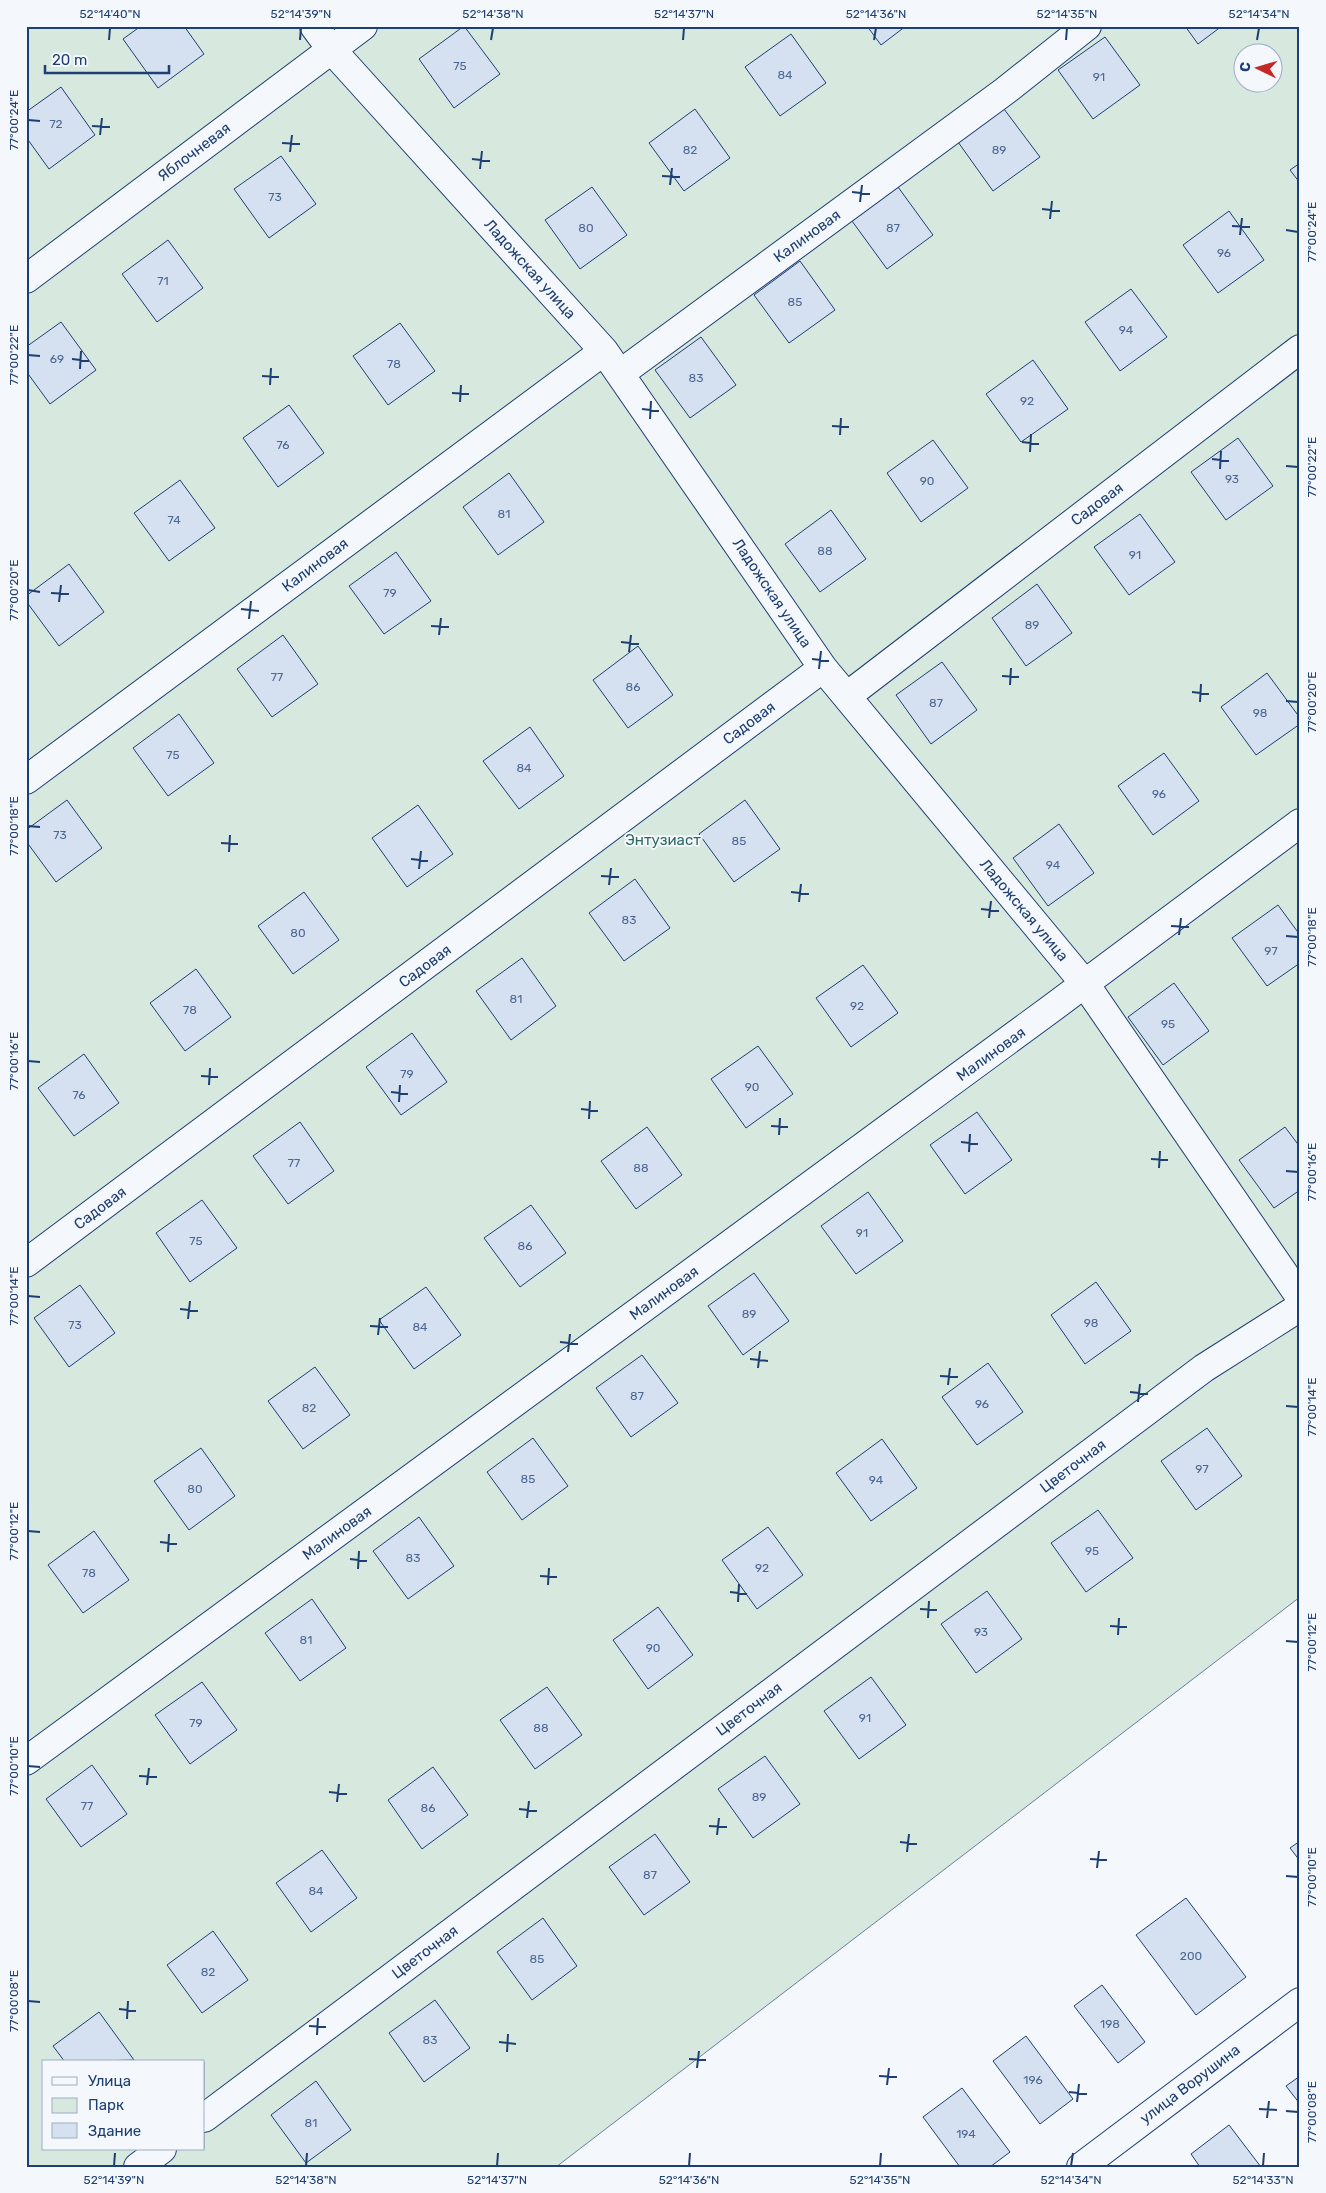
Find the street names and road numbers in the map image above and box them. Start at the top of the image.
street label: Яблочневая [154,119,234,185]
street label: Калиновая [770,206,844,266]
street label: Ладожская улица [480,215,580,323]
street label: Садовая [1067,479,1127,529]
street label: Калиновая [278,534,352,596]
street label: Ладожская улица [729,535,815,651]
street label: Садовая [719,698,779,748]
street label: Ладожская улица [976,855,1072,965]
street label: Садовая [395,941,455,991]
street label: Малиновая [953,1023,1029,1085]
street label: Садовая [70,1183,130,1233]
street label: Малиновая [626,1262,702,1324]
street label: Цветочная [1036,1435,1110,1497]
street label: Малиновая [299,1502,375,1564]
street label: Цветочная [712,1678,786,1740]
street label: Цветочная [388,1921,462,1983]
street label: улица Ворушина [1136,2041,1244,2127]

